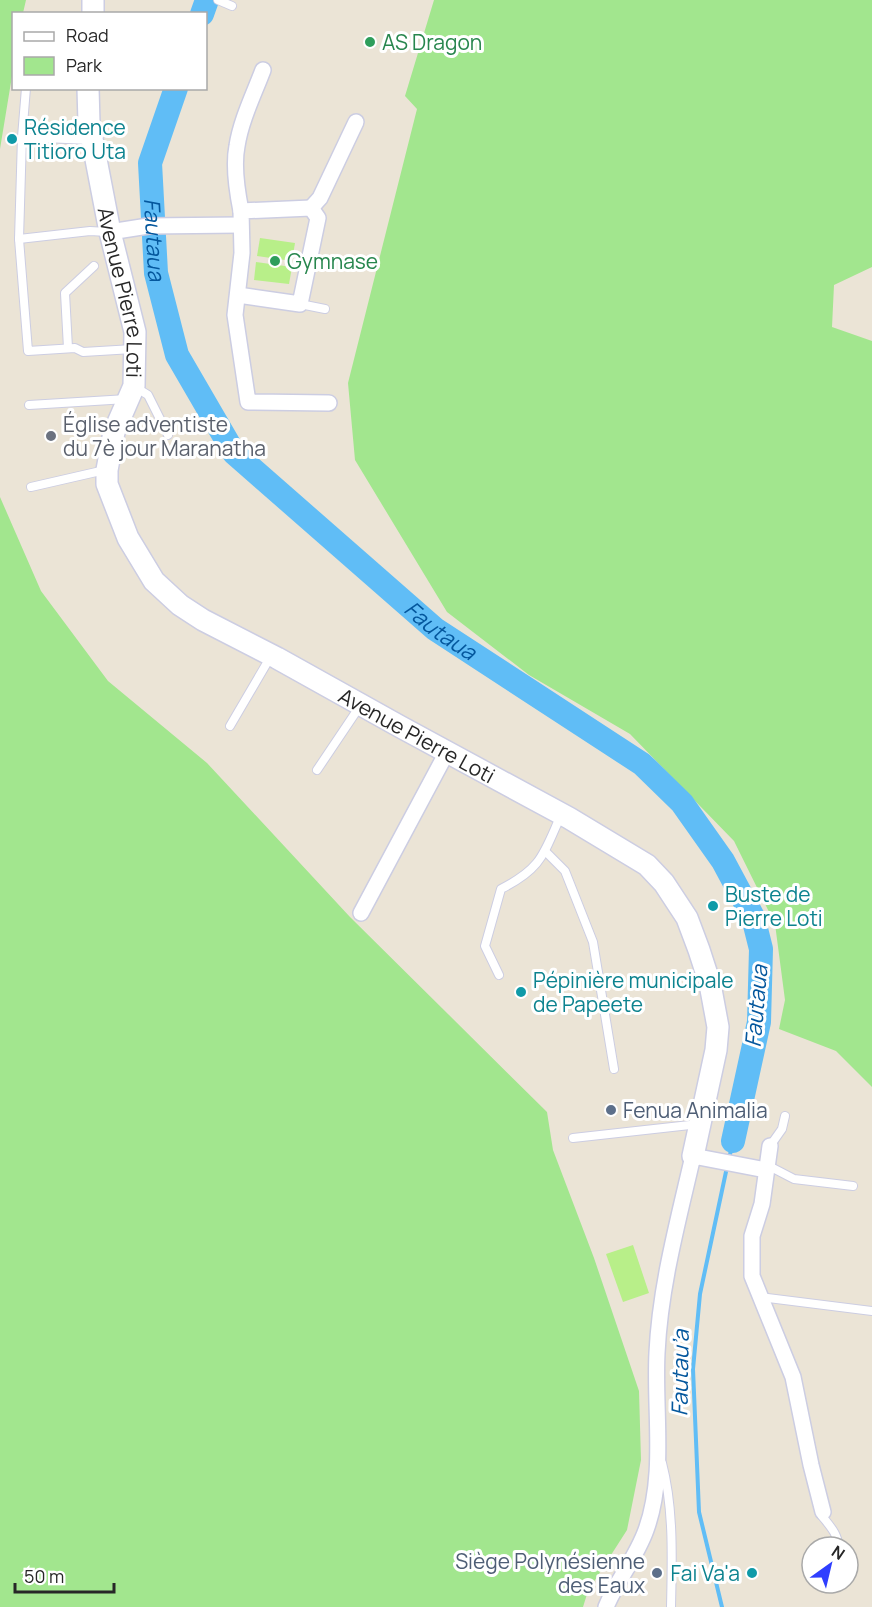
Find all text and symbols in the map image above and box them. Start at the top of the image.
legend [12,12,207,90]
text: Road [66,23,109,47]
place label: AS Dragon [382,28,482,56]
marker: AS Dragon [363,35,377,49]
text: Park [66,53,103,77]
place label: Résidence Titioro Uta [24,113,126,165]
marker: Résidence Titioro Uta [5,132,19,146]
water label: Fautaua [137,198,173,286]
street label: Avenue Pierre Loti [92,205,150,378]
place label: Gymnase [287,247,378,275]
marker: Gymnase [268,254,282,268]
place label: Église adventiste du 7è jour Maranatha [63,410,266,462]
marker: Église adventiste du 7è jour Maranatha [44,429,58,443]
water label: Fautaua [398,594,484,668]
street label: Avenue Pierre Loti [334,681,500,789]
place label: Buste de Pierre Loti [725,880,823,932]
marker: Buste de Pierre Loti [706,899,720,913]
water label: Fautaua [737,962,775,1048]
place label: Pépinière municipale de Papeete [533,966,734,1018]
marker: Pépinière municipale de Papeete [514,985,528,999]
place label: Fenua Animalia [623,1096,768,1124]
marker: Fenua Animalia [604,1103,618,1117]
water label: Fautau’a [664,1328,696,1416]
north arrow [800,1535,860,1595]
text: N [827,1540,849,1565]
place label: Siège Polynésienne des Eaux [455,1547,645,1599]
scale bar [15,1556,114,1594]
place label: Fai Va'a [671,1559,740,1587]
text: 50 m [24,1564,64,1588]
marker: Siège Polynésienne des Eaux [650,1566,664,1580]
marker: Fai Va'a [745,1566,759,1580]

